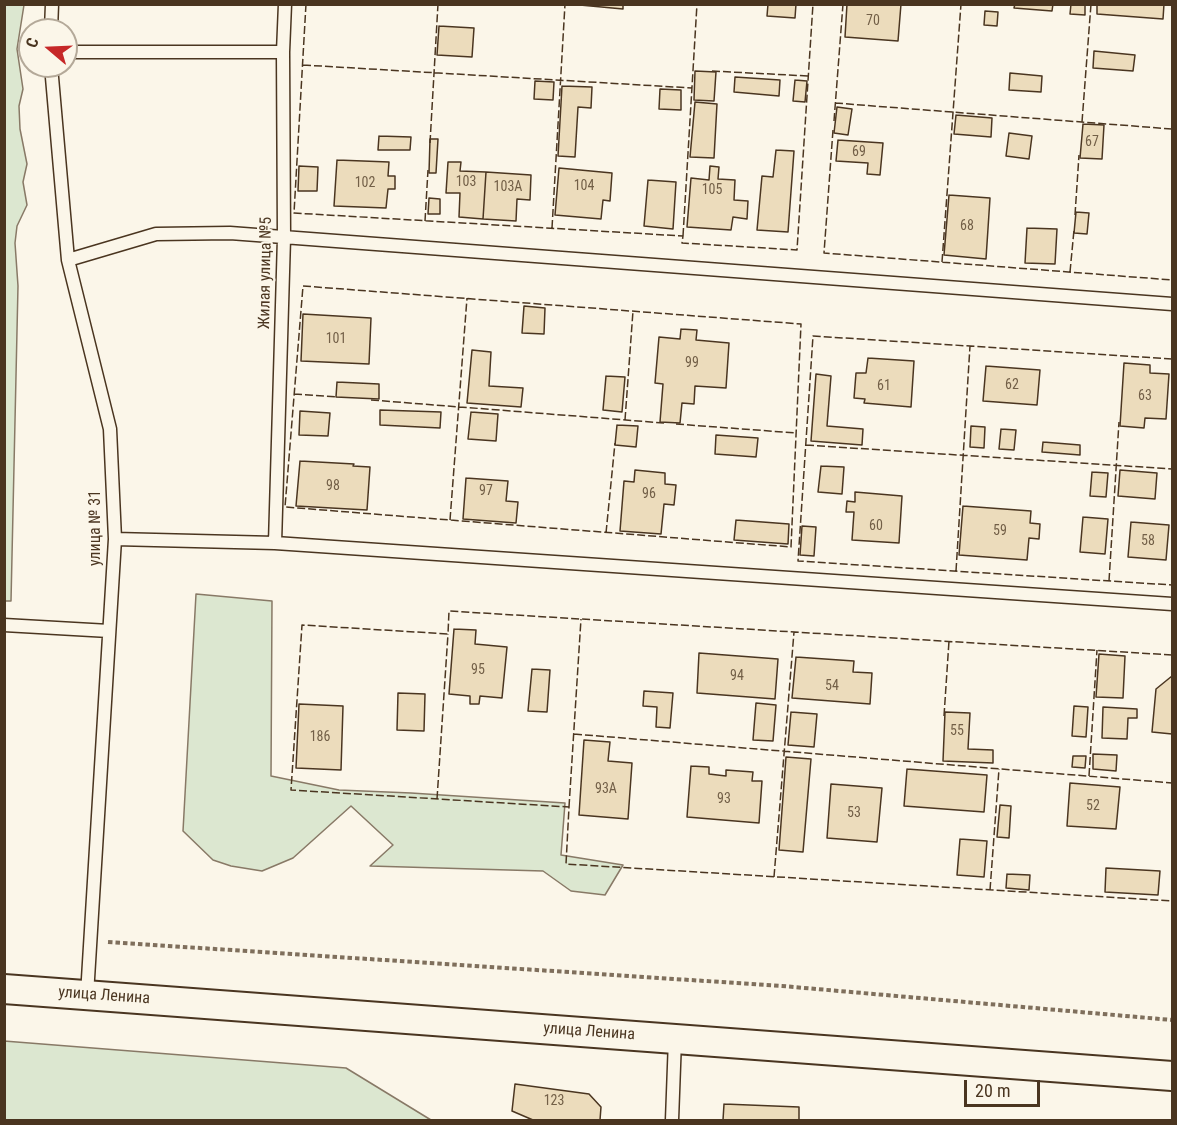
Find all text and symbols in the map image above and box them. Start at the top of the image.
house number: 70 [866,13,880,29]
north arrow [18,18,78,78]
text: С [22,35,43,50]
house number: 67 [1085,134,1099,150]
house number: 69 [852,144,866,160]
house number: 103 [456,174,476,190]
house number: 102 [355,175,375,191]
house number: 104 [574,178,594,194]
house number: 103А [494,179,522,195]
house number: 105 [702,182,722,198]
street label: Жилая улица №5 [255,217,277,329]
house number: 68 [960,218,974,234]
house number: 101 [326,331,346,347]
house number: 99 [685,355,699,371]
house number: 62 [1005,377,1019,393]
house number: 61 [877,378,891,394]
house number: 63 [1138,388,1152,404]
house number: 98 [326,478,340,494]
house number: 97 [479,483,493,499]
house number: 96 [642,486,656,502]
street label: улица № 31 [86,490,106,566]
house number: 60 [869,518,883,534]
house number: 59 [993,523,1007,539]
house number: 58 [1141,533,1155,549]
house number: 95 [471,662,485,678]
house number: 94 [730,668,744,684]
house number: 54 [825,678,839,694]
house number: 55 [950,723,964,739]
house number: 186 [310,729,330,745]
house number: 93А [595,781,617,797]
house number: 93 [717,791,731,807]
house number: 52 [1086,798,1100,814]
house number: 53 [847,805,861,821]
street label: улица Ленина [58,983,150,1009]
street label: улица Ленина [543,1019,635,1045]
scale bar [967,1068,1044,1106]
text: 20 m [975,1080,1010,1101]
house number: 123 [544,1093,564,1109]

